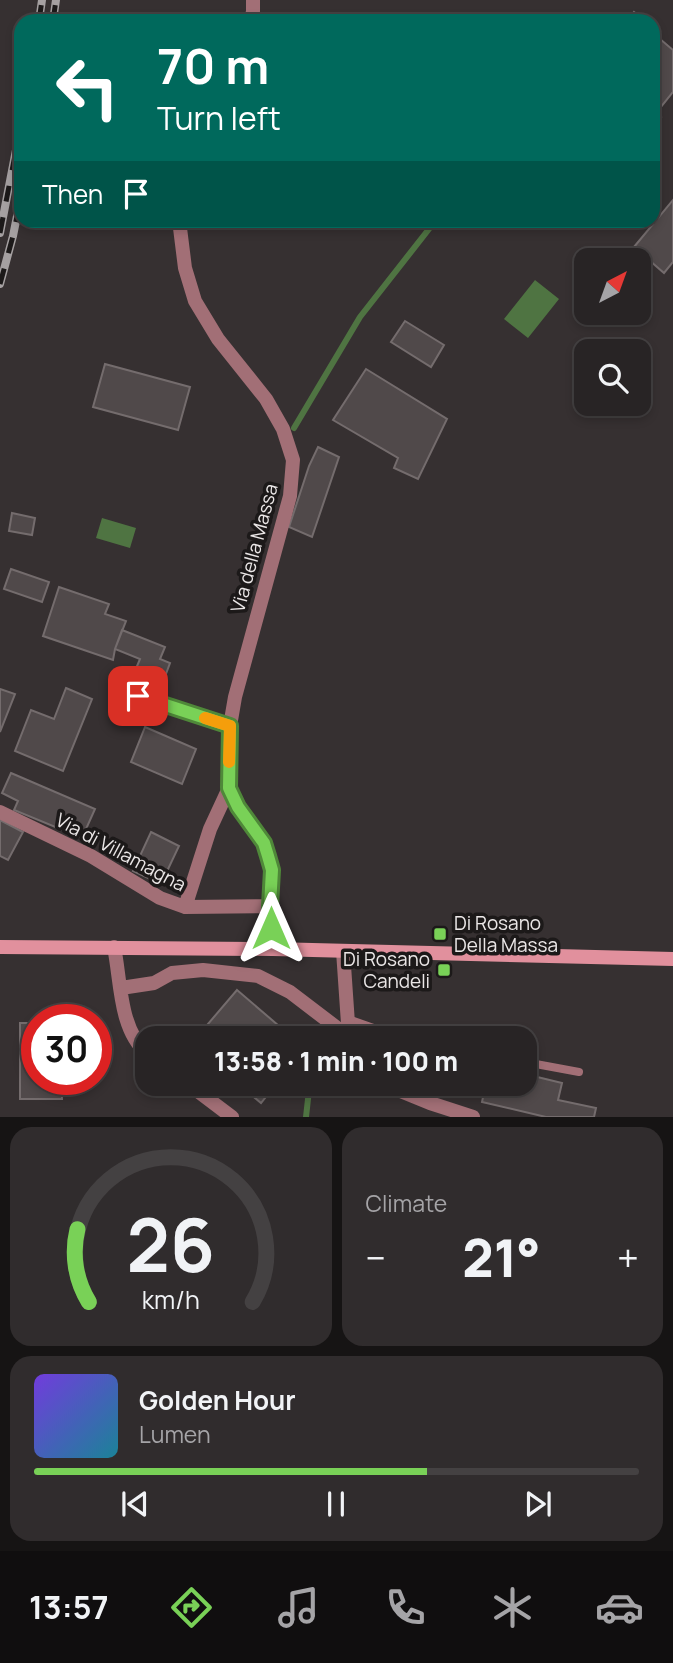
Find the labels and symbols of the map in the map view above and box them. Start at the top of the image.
north arrow [574,248,651,326]
street label: Via della Massa [224,481,284,615]
pin [108,666,168,726]
street label: Via di Villamagna [51,807,191,897]
position arrow [234,891,308,965]
place label: Di Rosano Della Massa [454,910,558,958]
marker: Di Rosano Della Massa [432,926,448,942]
place label: Di Rosano Candeli [343,946,430,994]
marker: Di Rosano Candeli [436,962,452,978]
speed limit sign: 30 [21,1004,112,1095]

